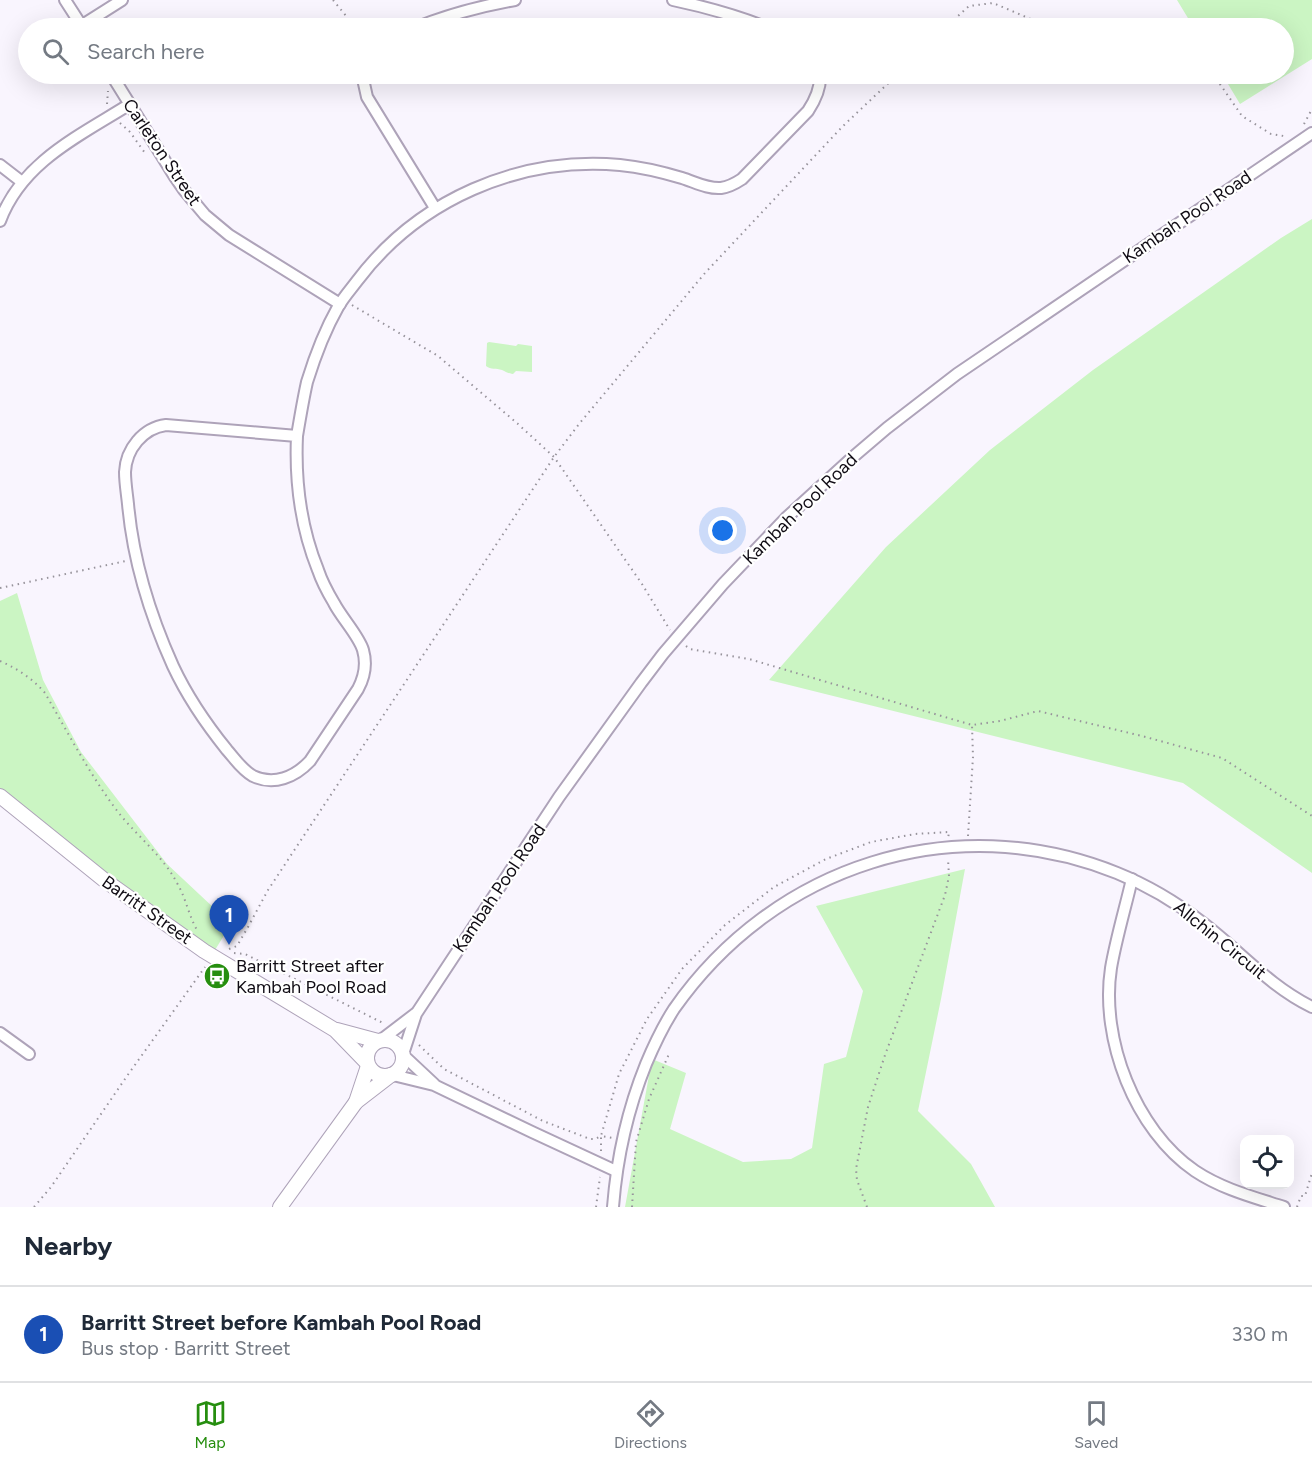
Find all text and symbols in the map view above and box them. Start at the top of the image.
search box [18,18,1294,84]
icon: search [39,35,72,68]
text: Search here [87,38,205,65]
street label: Carleton Street [118,94,206,210]
street label: Kambah Pool Road [1118,166,1256,268]
street label: Kambah Pool Road [738,449,862,569]
your location [708,516,737,545]
street label: Kambah Pool Road [448,819,550,957]
street label: Barritt Street [98,871,196,949]
pin: 1 [210,896,248,945]
street label: Allchin Circuit [1169,896,1271,984]
place label: Barritt Street after Kambah Pool Road [236,955,387,998]
bus stop icon: Barritt Street after Kambah Pool Road [202,961,232,991]
map controls [1240,1135,1294,1189]
button: locate [1240,1135,1294,1189]
text: Nearby [24,1230,112,1262]
text: Barritt Street before Kambah Pool Road [81,1309,481,1336]
text: 1 [39,1322,48,1346]
text: 330 m [1231,1322,1288,1346]
text: Bus stop · Barritt Street [81,1336,291,1360]
tab: Map [194,1397,227,1452]
tab: Directions [614,1397,687,1452]
tab: Saved [1074,1397,1118,1452]

